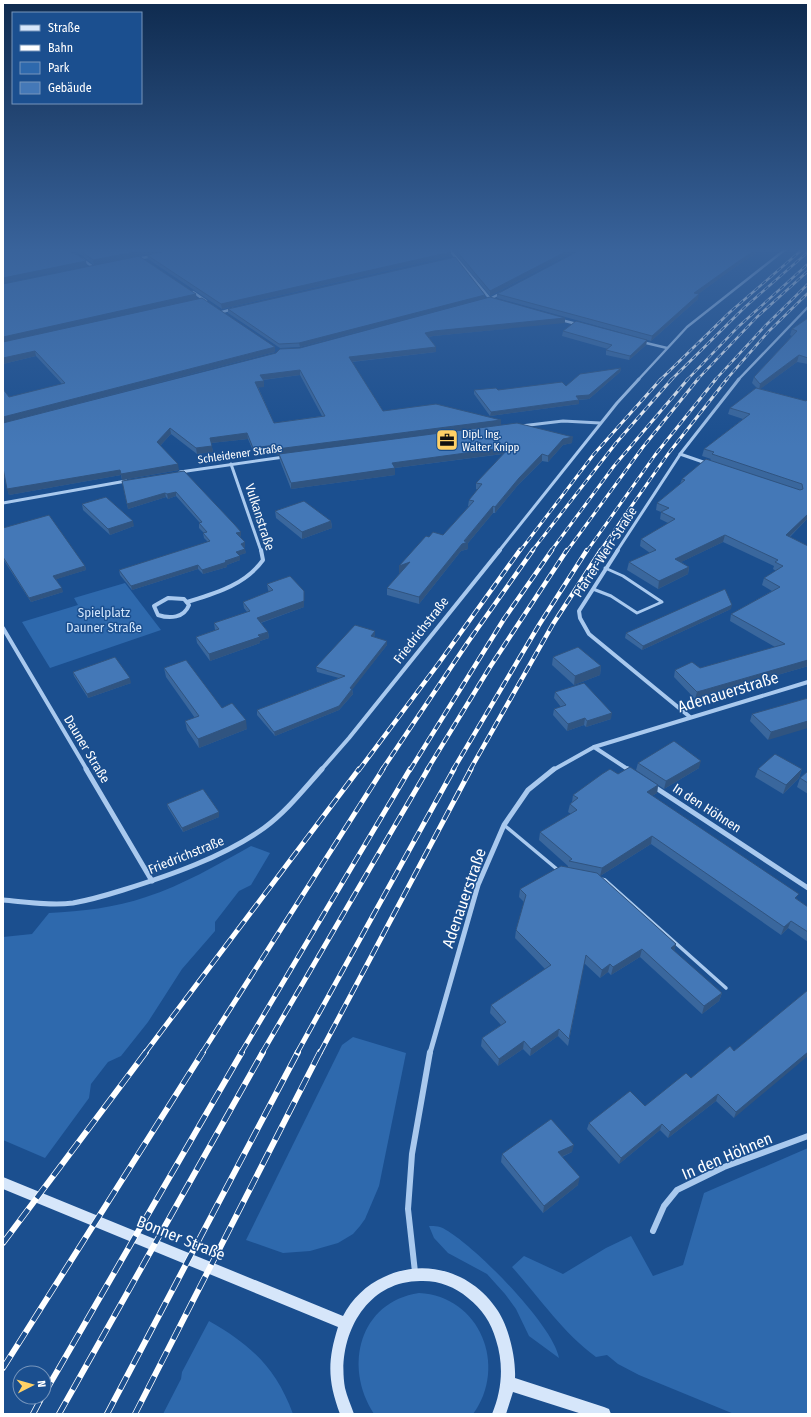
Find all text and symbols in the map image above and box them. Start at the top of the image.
legend [12,12,142,104]
text: Straße [48,21,80,35]
text: Bahn [48,41,73,55]
text: Park [48,61,70,75]
text: Gebäude [48,81,92,95]
office icon: Dipl. Ing. Walter Knipp [434,427,460,453]
place label: Dipl. Ing. Walter Knipp [462,428,520,454]
street label: Schleidener Straße [197,442,283,466]
street label: Vulkanstraße [242,482,278,552]
street label: Pfarrer-Werr-Straße [570,504,640,600]
street label: Friedrichstraße [390,594,452,666]
park label: Spielplatz Dauner Straße [66,605,142,635]
street label: Adenauerstraße [675,668,781,716]
street label: Dauner Straße [61,713,113,785]
street label: In den Höhnen [670,780,744,836]
street label: Friedrichstraße [146,833,226,877]
street label: Adenauerstraße [438,846,490,950]
street label: In den Höhnen [679,1128,775,1184]
street label: Bonner Straße [134,1212,228,1264]
north arrow [12,1365,52,1405]
text: N [35,1380,48,1388]

